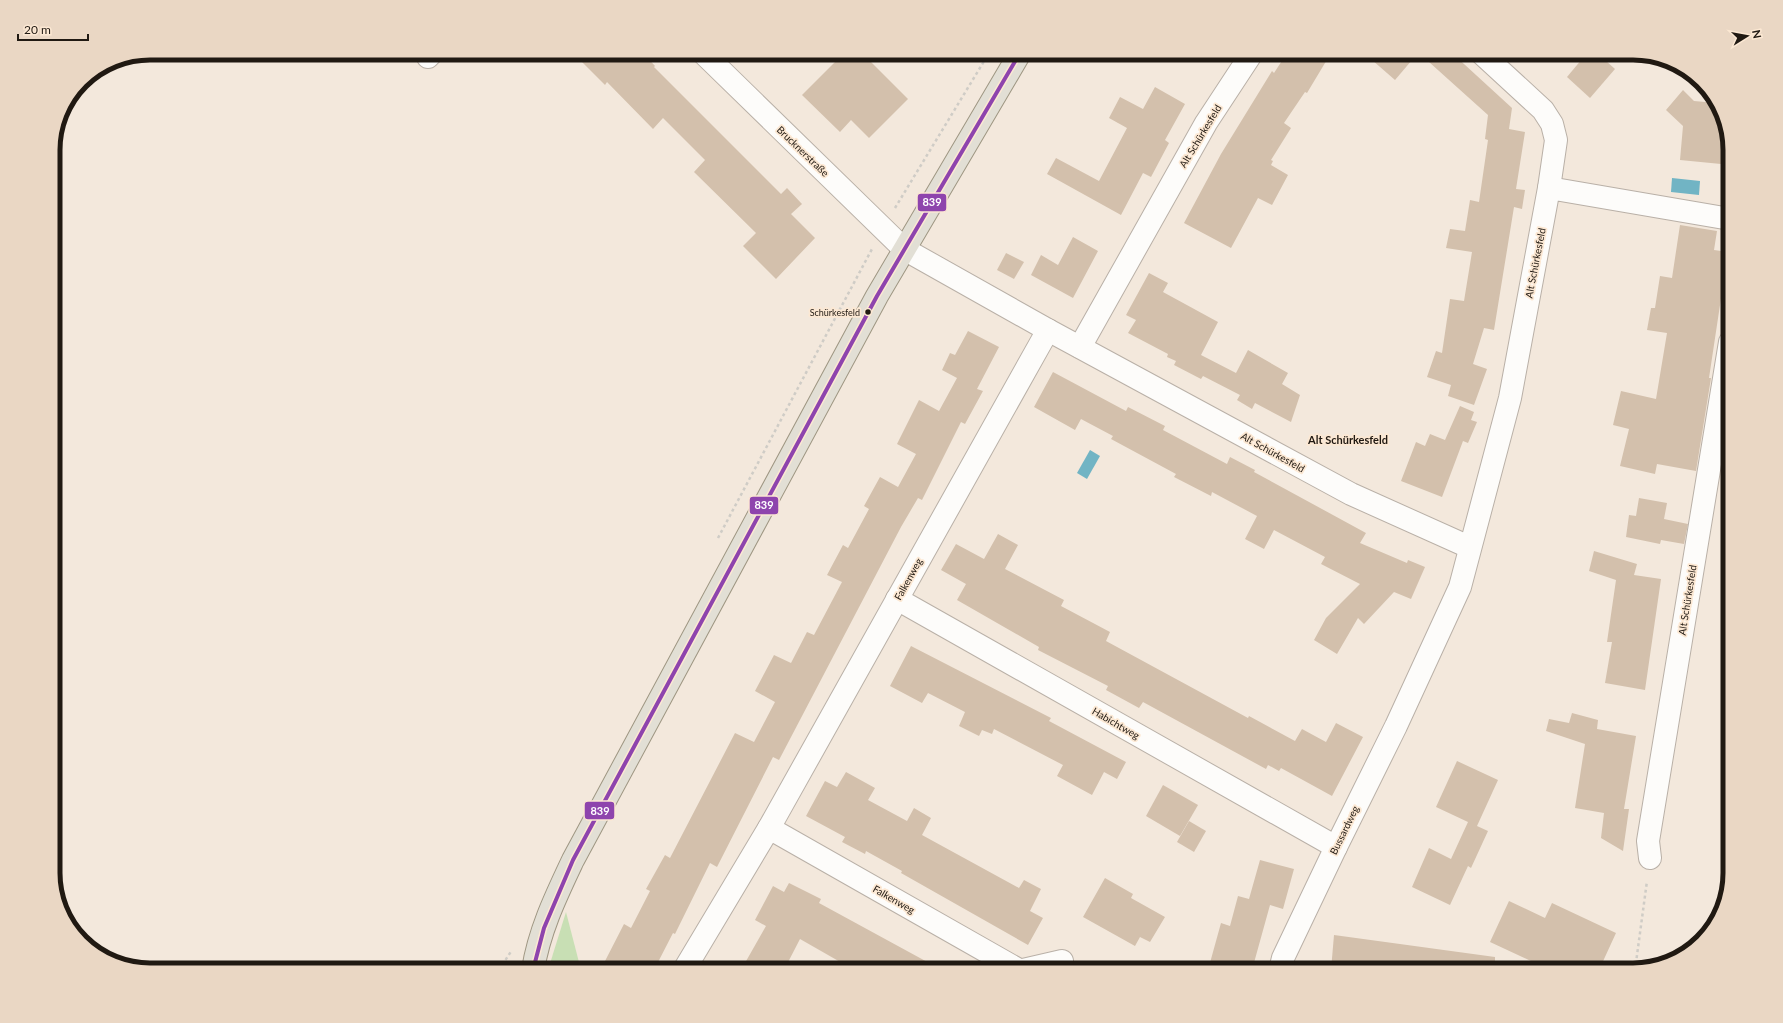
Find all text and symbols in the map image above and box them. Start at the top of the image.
scale bar [18,16,88,42]
north arrow [1727,16,1767,56]
text: 20 m [24,22,51,37]
text: N [1750,29,1764,39]
street label: Alt Schürkesfeld [1177,102,1223,170]
street label: Brucknerstraße [775,123,831,179]
line badge: 839 [917,193,947,212]
text: 839 [922,195,942,208]
street label: Alt Schürkesfeld [1522,227,1548,299]
place label: Schürkesfeld [810,307,860,318]
marker: Schürkesfeld [863,307,873,317]
street label: Alt Schürkesfeld [1239,429,1307,475]
district label: Alt Schürkesfeld [1307,433,1388,446]
line badge: 839 [749,496,779,515]
text: 839 [754,498,774,511]
street label: Falkenweg [892,556,924,602]
street label: Alt Schürkesfeld [1676,564,1698,636]
street label: Habichtweg [1090,705,1142,741]
line badge: 839 [584,801,615,820]
text: 839 [590,804,610,817]
street label: Bussardweg [1327,804,1361,856]
street label: Falkenweg [871,882,917,916]

